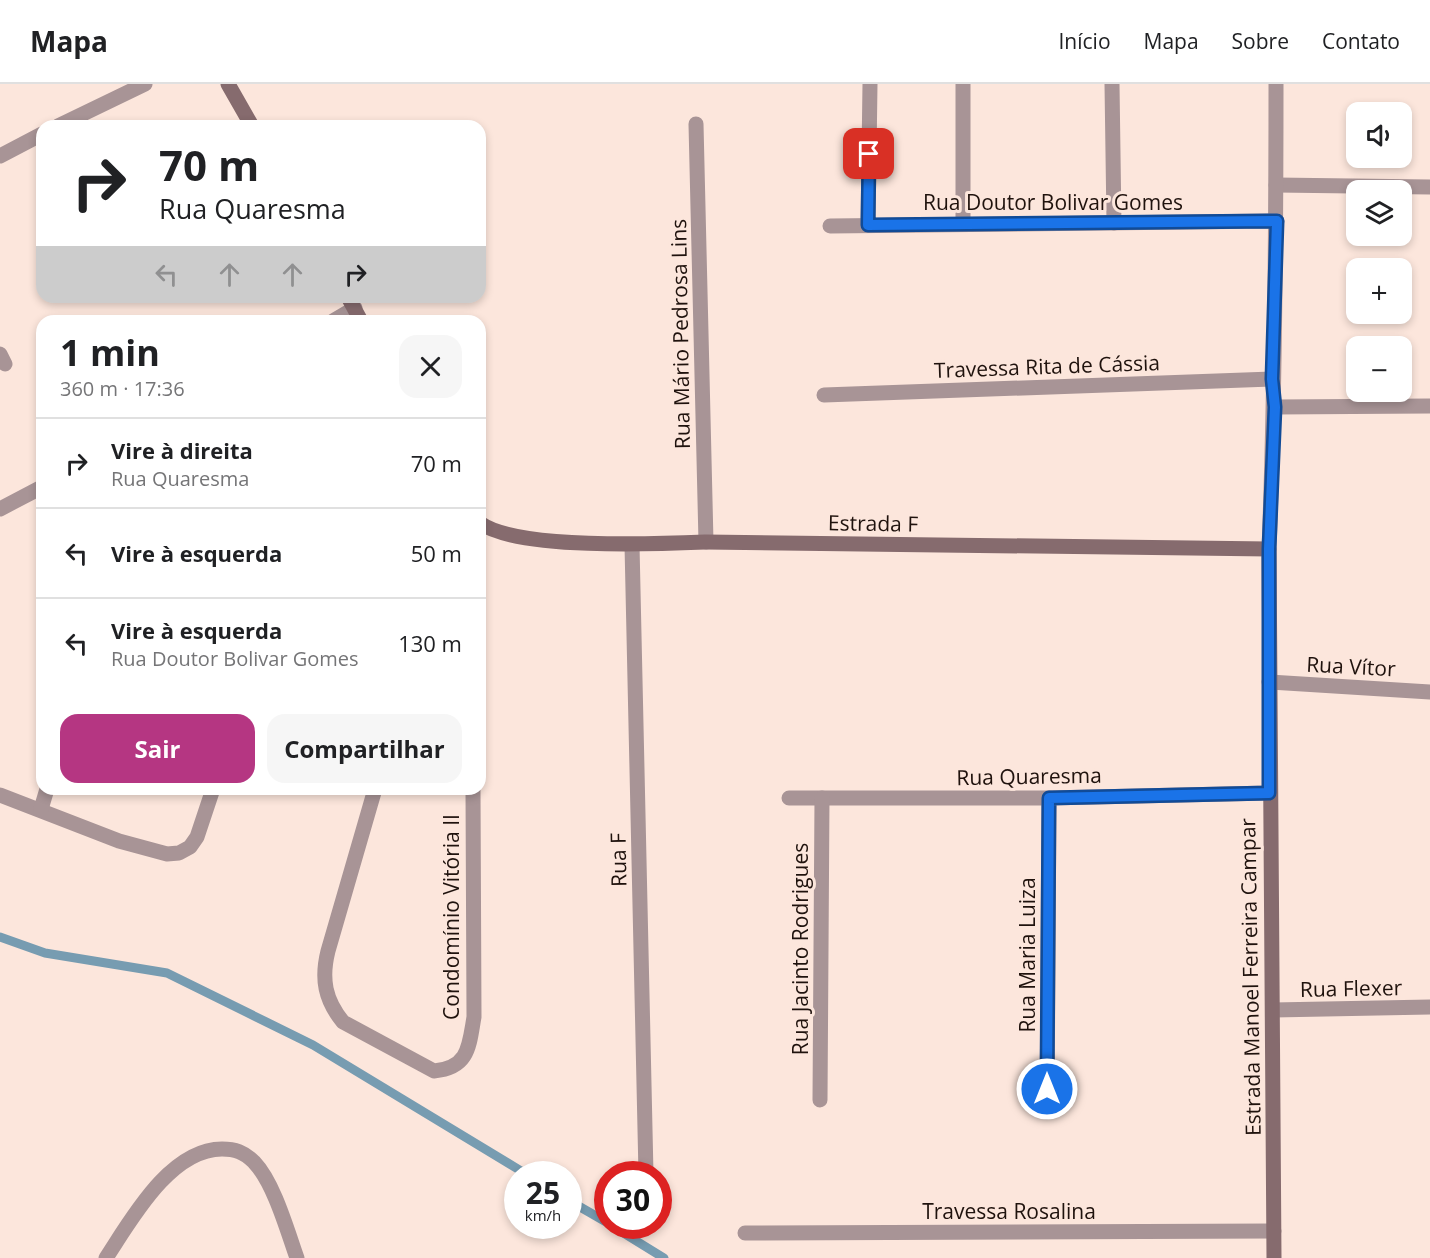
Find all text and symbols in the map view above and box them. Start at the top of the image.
text: Mapa [30,22,108,60]
text: Início [1058,27,1111,55]
text: Mapa [1144,27,1199,55]
text: Sobre [1232,27,1289,55]
text: Contato [1322,27,1400,55]
map controls [1346,102,1412,402]
button: sound [1346,102,1412,168]
pin [843,128,894,179]
text: 70 m [159,136,259,193]
icon: arrive [852,137,885,170]
icon: right [60,144,138,222]
button: layers [1346,180,1412,246]
street label: Rua Doutor Bolivar Gomes [923,188,1183,216]
text: Rua Quaresma [159,190,346,227]
street label: Rua Mário Pedrosa Lins [664,219,696,449]
icon: left [150,258,183,291]
icon: ahead [213,258,246,291]
icon: ahead [276,258,309,291]
icon: right [339,258,372,291]
button: + [1346,258,1412,324]
text: 1 min [60,328,160,377]
button: close [399,335,462,398]
button: − [1346,336,1412,402]
street label: Travessa Rita de Cássia [934,348,1160,384]
text: 360 m · 17:36 [60,375,185,402]
text: Vire à direita [111,435,253,465]
icon: right [60,447,93,480]
text: 70 m [411,448,462,478]
text: Rua Quaresma [111,465,249,492]
street label: Estrada F [828,508,919,538]
icon: left [60,537,93,570]
text: Vire à esquerda [111,538,282,568]
text: 50 m [411,538,462,568]
text: Vire à esquerda [111,615,282,645]
icon: left [60,627,93,660]
text: 130 m [398,628,462,658]
text: Rua Doutor Bolivar Gomes [111,645,359,672]
street label: Rua Vítor [1306,650,1397,682]
button: Sair [60,714,255,783]
button: Compartilhar [267,714,462,783]
street label: Rua Quaresma [956,761,1102,791]
street label: Condomínio Vitória II [437,814,465,1020]
street label: Estrada Manoel Ferreira Campar [1233,817,1267,1136]
street label: Rua F [604,833,632,887]
street label: Rua Jacinto Rodrigues [786,843,814,1055]
street label: Rua Maria Luiza [1013,877,1041,1033]
street label: Rua Flexer [1300,973,1403,1003]
position arrow [1015,1057,1079,1121]
speed limit sign: 30 [594,1161,672,1239]
text: 25 [526,1172,560,1213]
street label: Travessa Rosalina [922,1197,1096,1225]
text: km/h [525,1205,561,1225]

